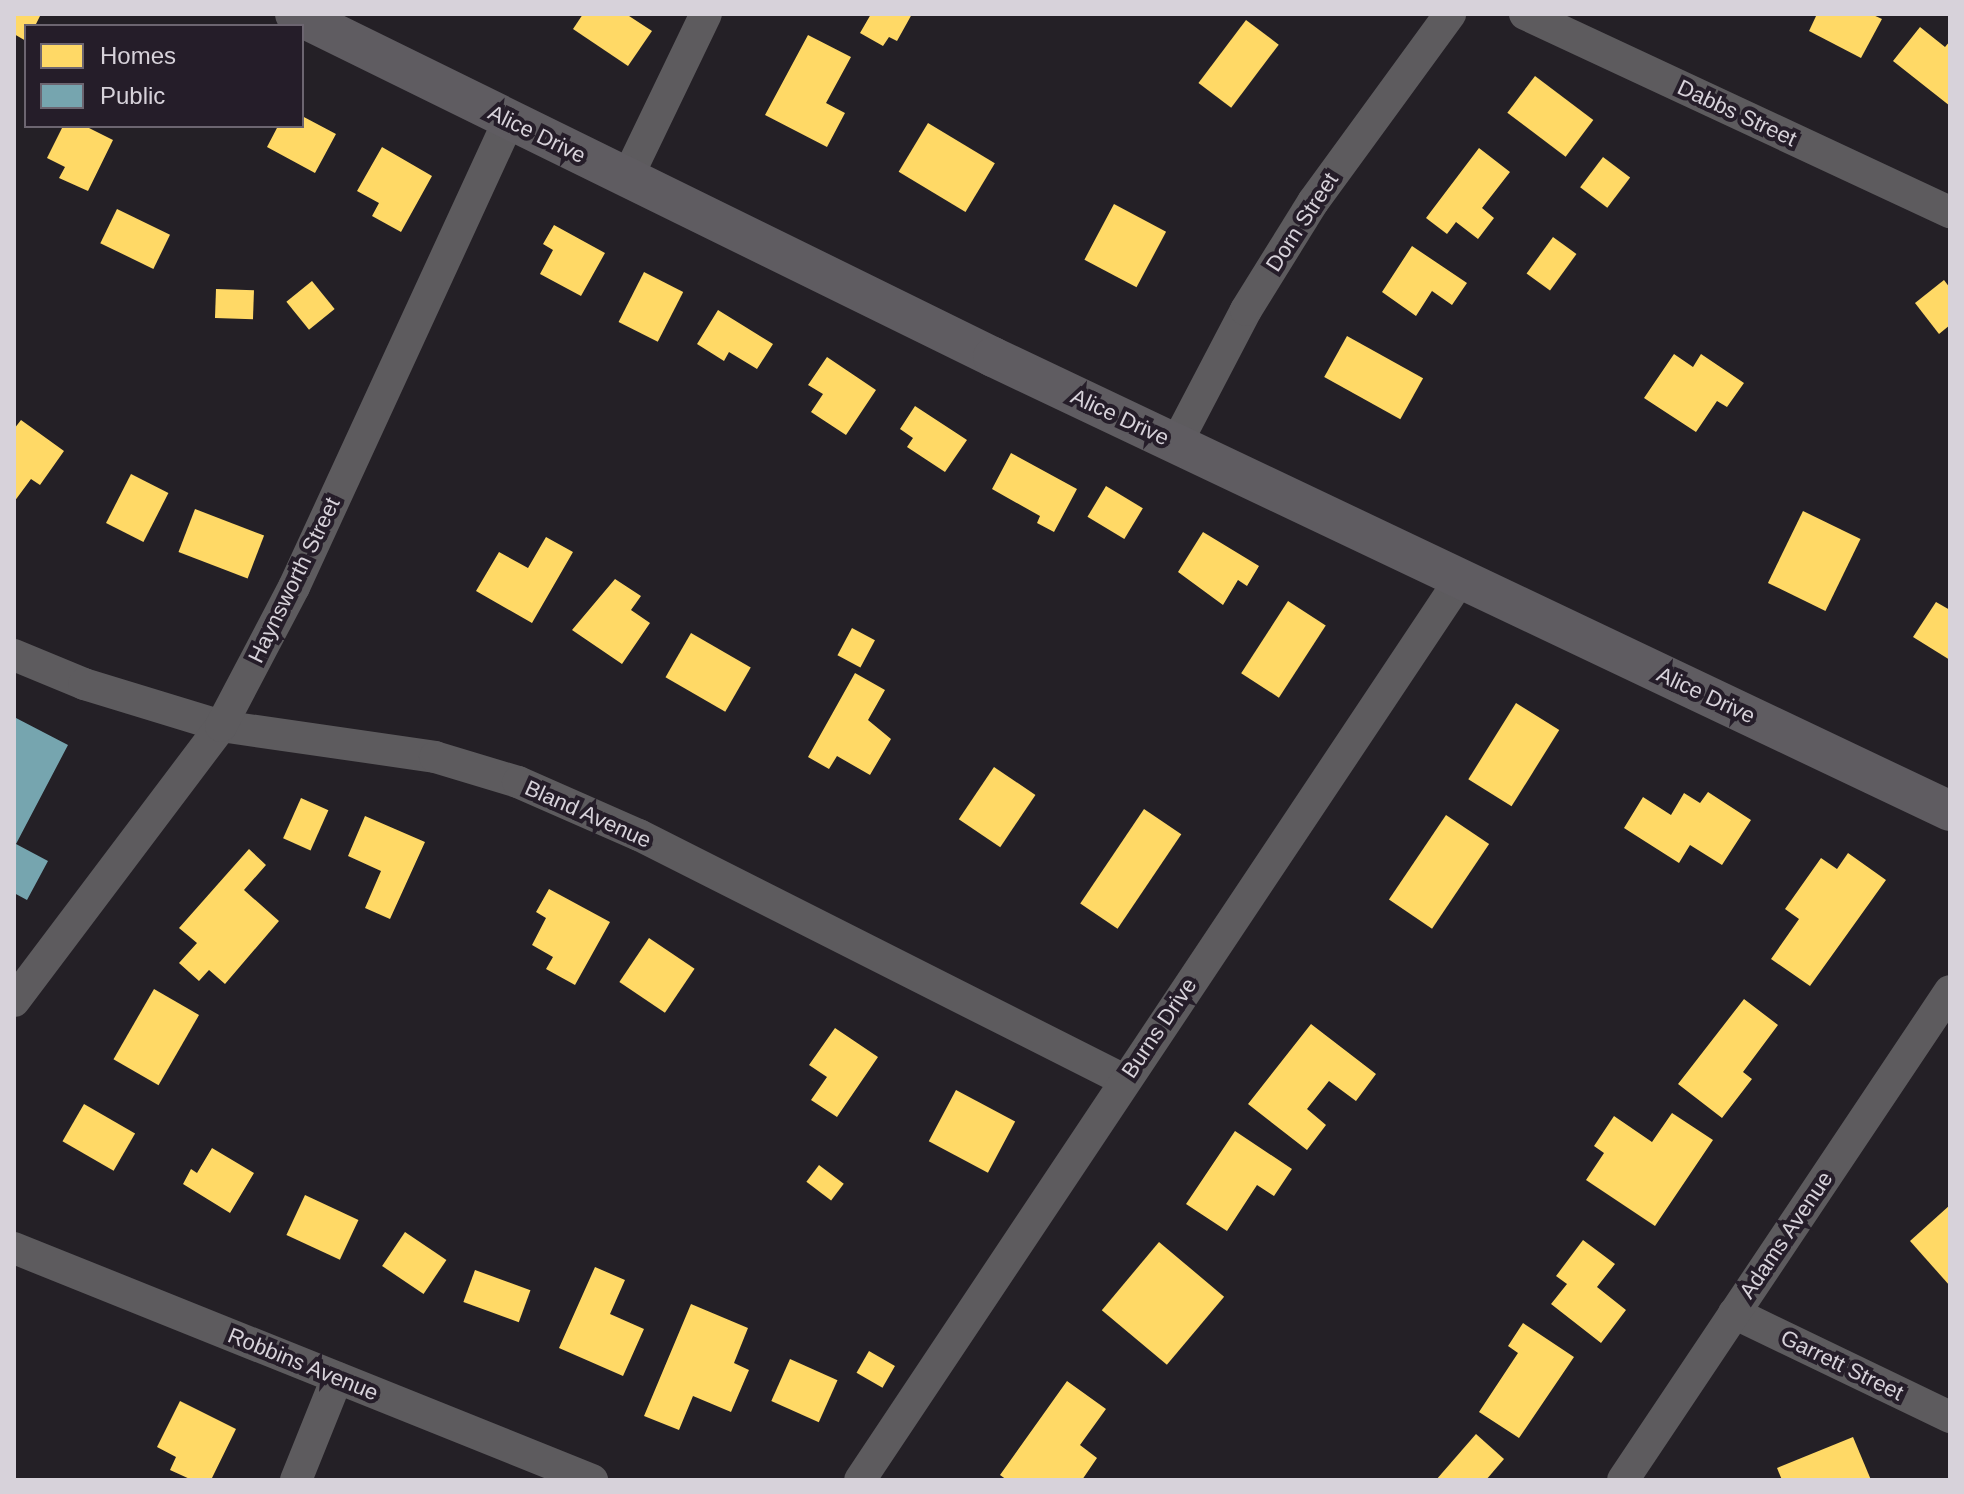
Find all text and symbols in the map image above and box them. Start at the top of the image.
legend [24,24,304,128]
text: Homes [100,42,176,69]
street label: Dabbs Street [1673,74,1801,152]
text: Public [100,82,165,109]
street label: Alice Drive [484,99,590,169]
street label: Dorn Street [1260,168,1344,276]
street label: Alice Drive [1067,383,1173,451]
street label: Haynsworth Street [242,493,346,667]
street label: Alice Drive [1653,661,1759,729]
street label: Bland Avenue [520,774,656,854]
street label: Burns Drive [1116,973,1202,1083]
street label: Adams Avenue [1733,1166,1839,1304]
street label: Robbins Avenue [223,1322,383,1406]
street label: Garrett Street [1776,1324,1908,1406]

